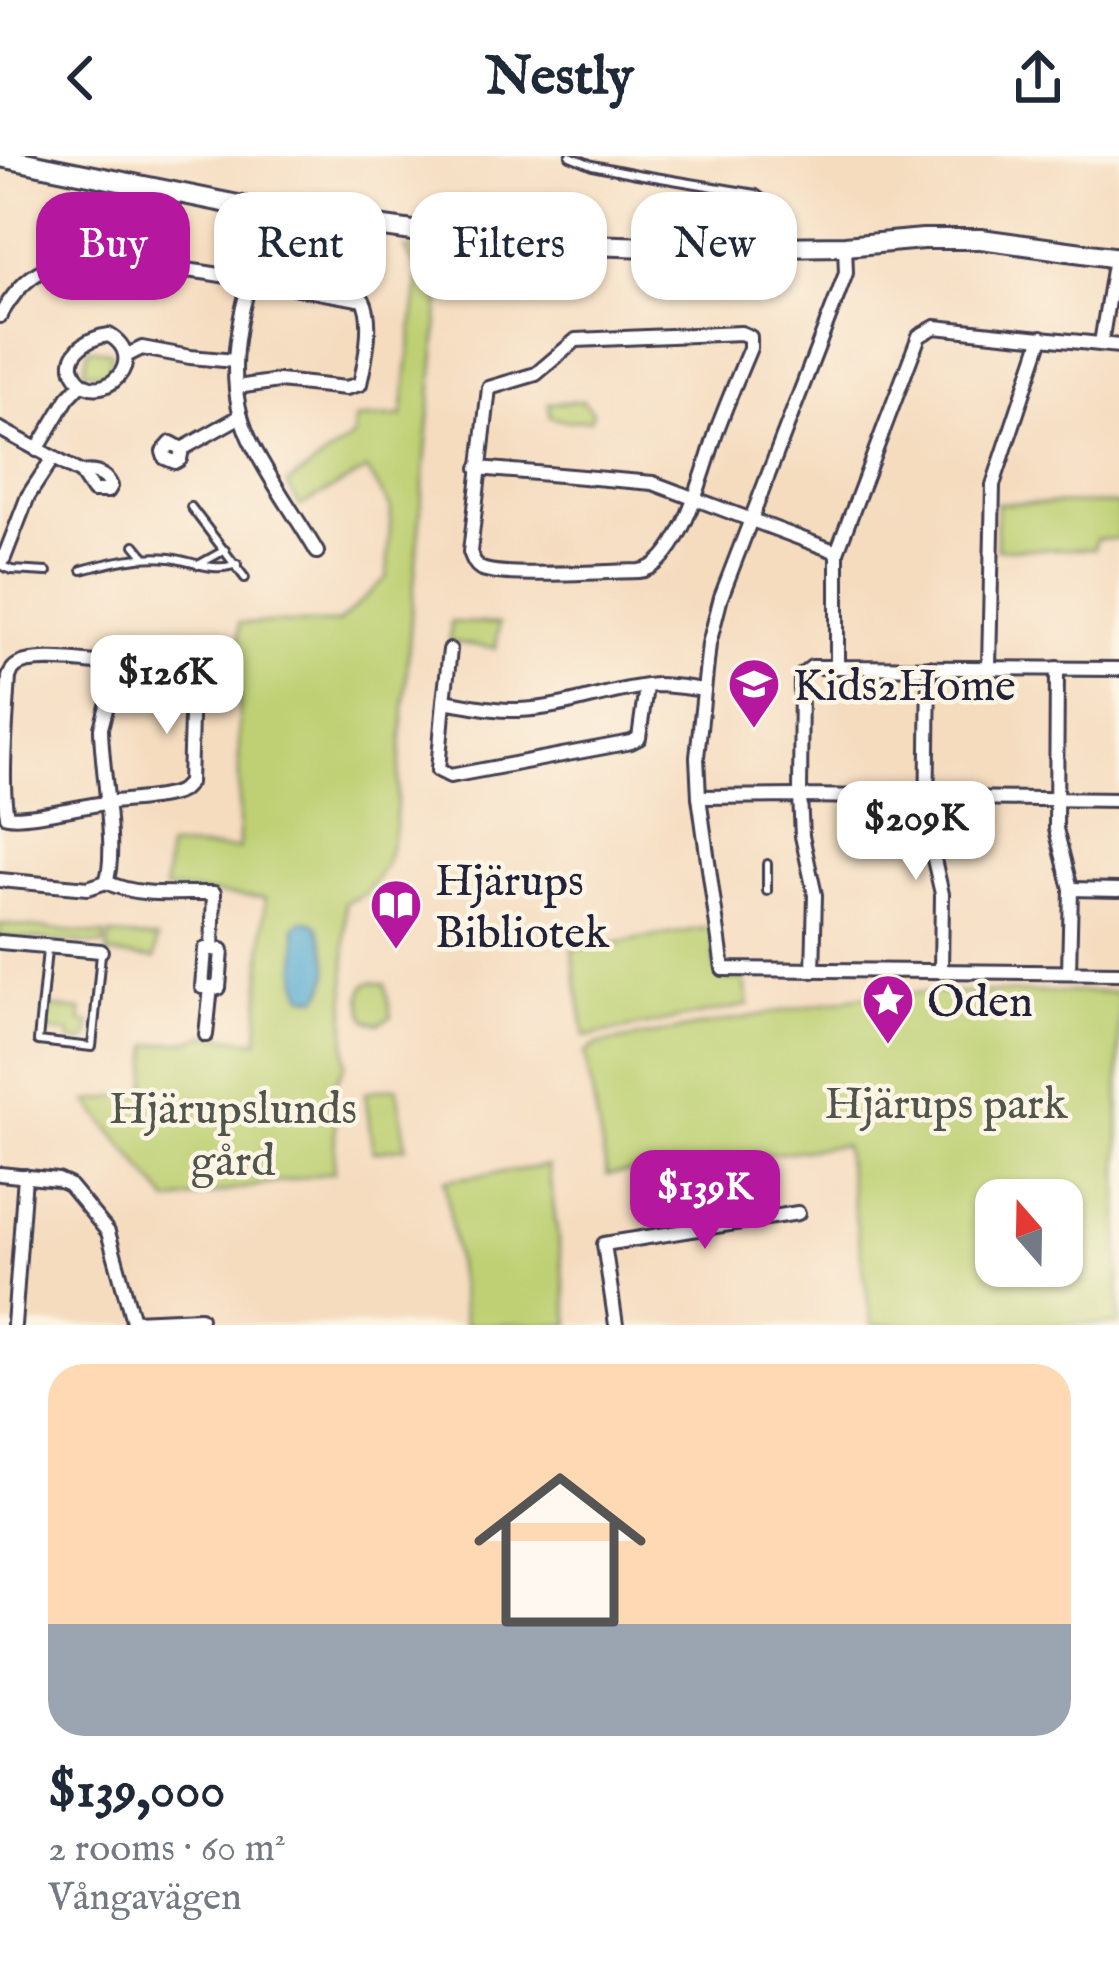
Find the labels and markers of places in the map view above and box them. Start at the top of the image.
pin: $126K [83,635,251,737]
school or university icon: Kids2Home [726,656,782,730]
place label: Kids2Home [793,659,1016,716]
pin: $209K [832,781,1000,883]
place label: Hjärups Bibliotek [435,854,610,963]
library icon: Hjärups Bibliotek [368,877,424,951]
place icon: Oden [860,972,916,1046]
place label: Oden [927,975,1033,1032]
pin: $139K [621,1150,789,1252]

